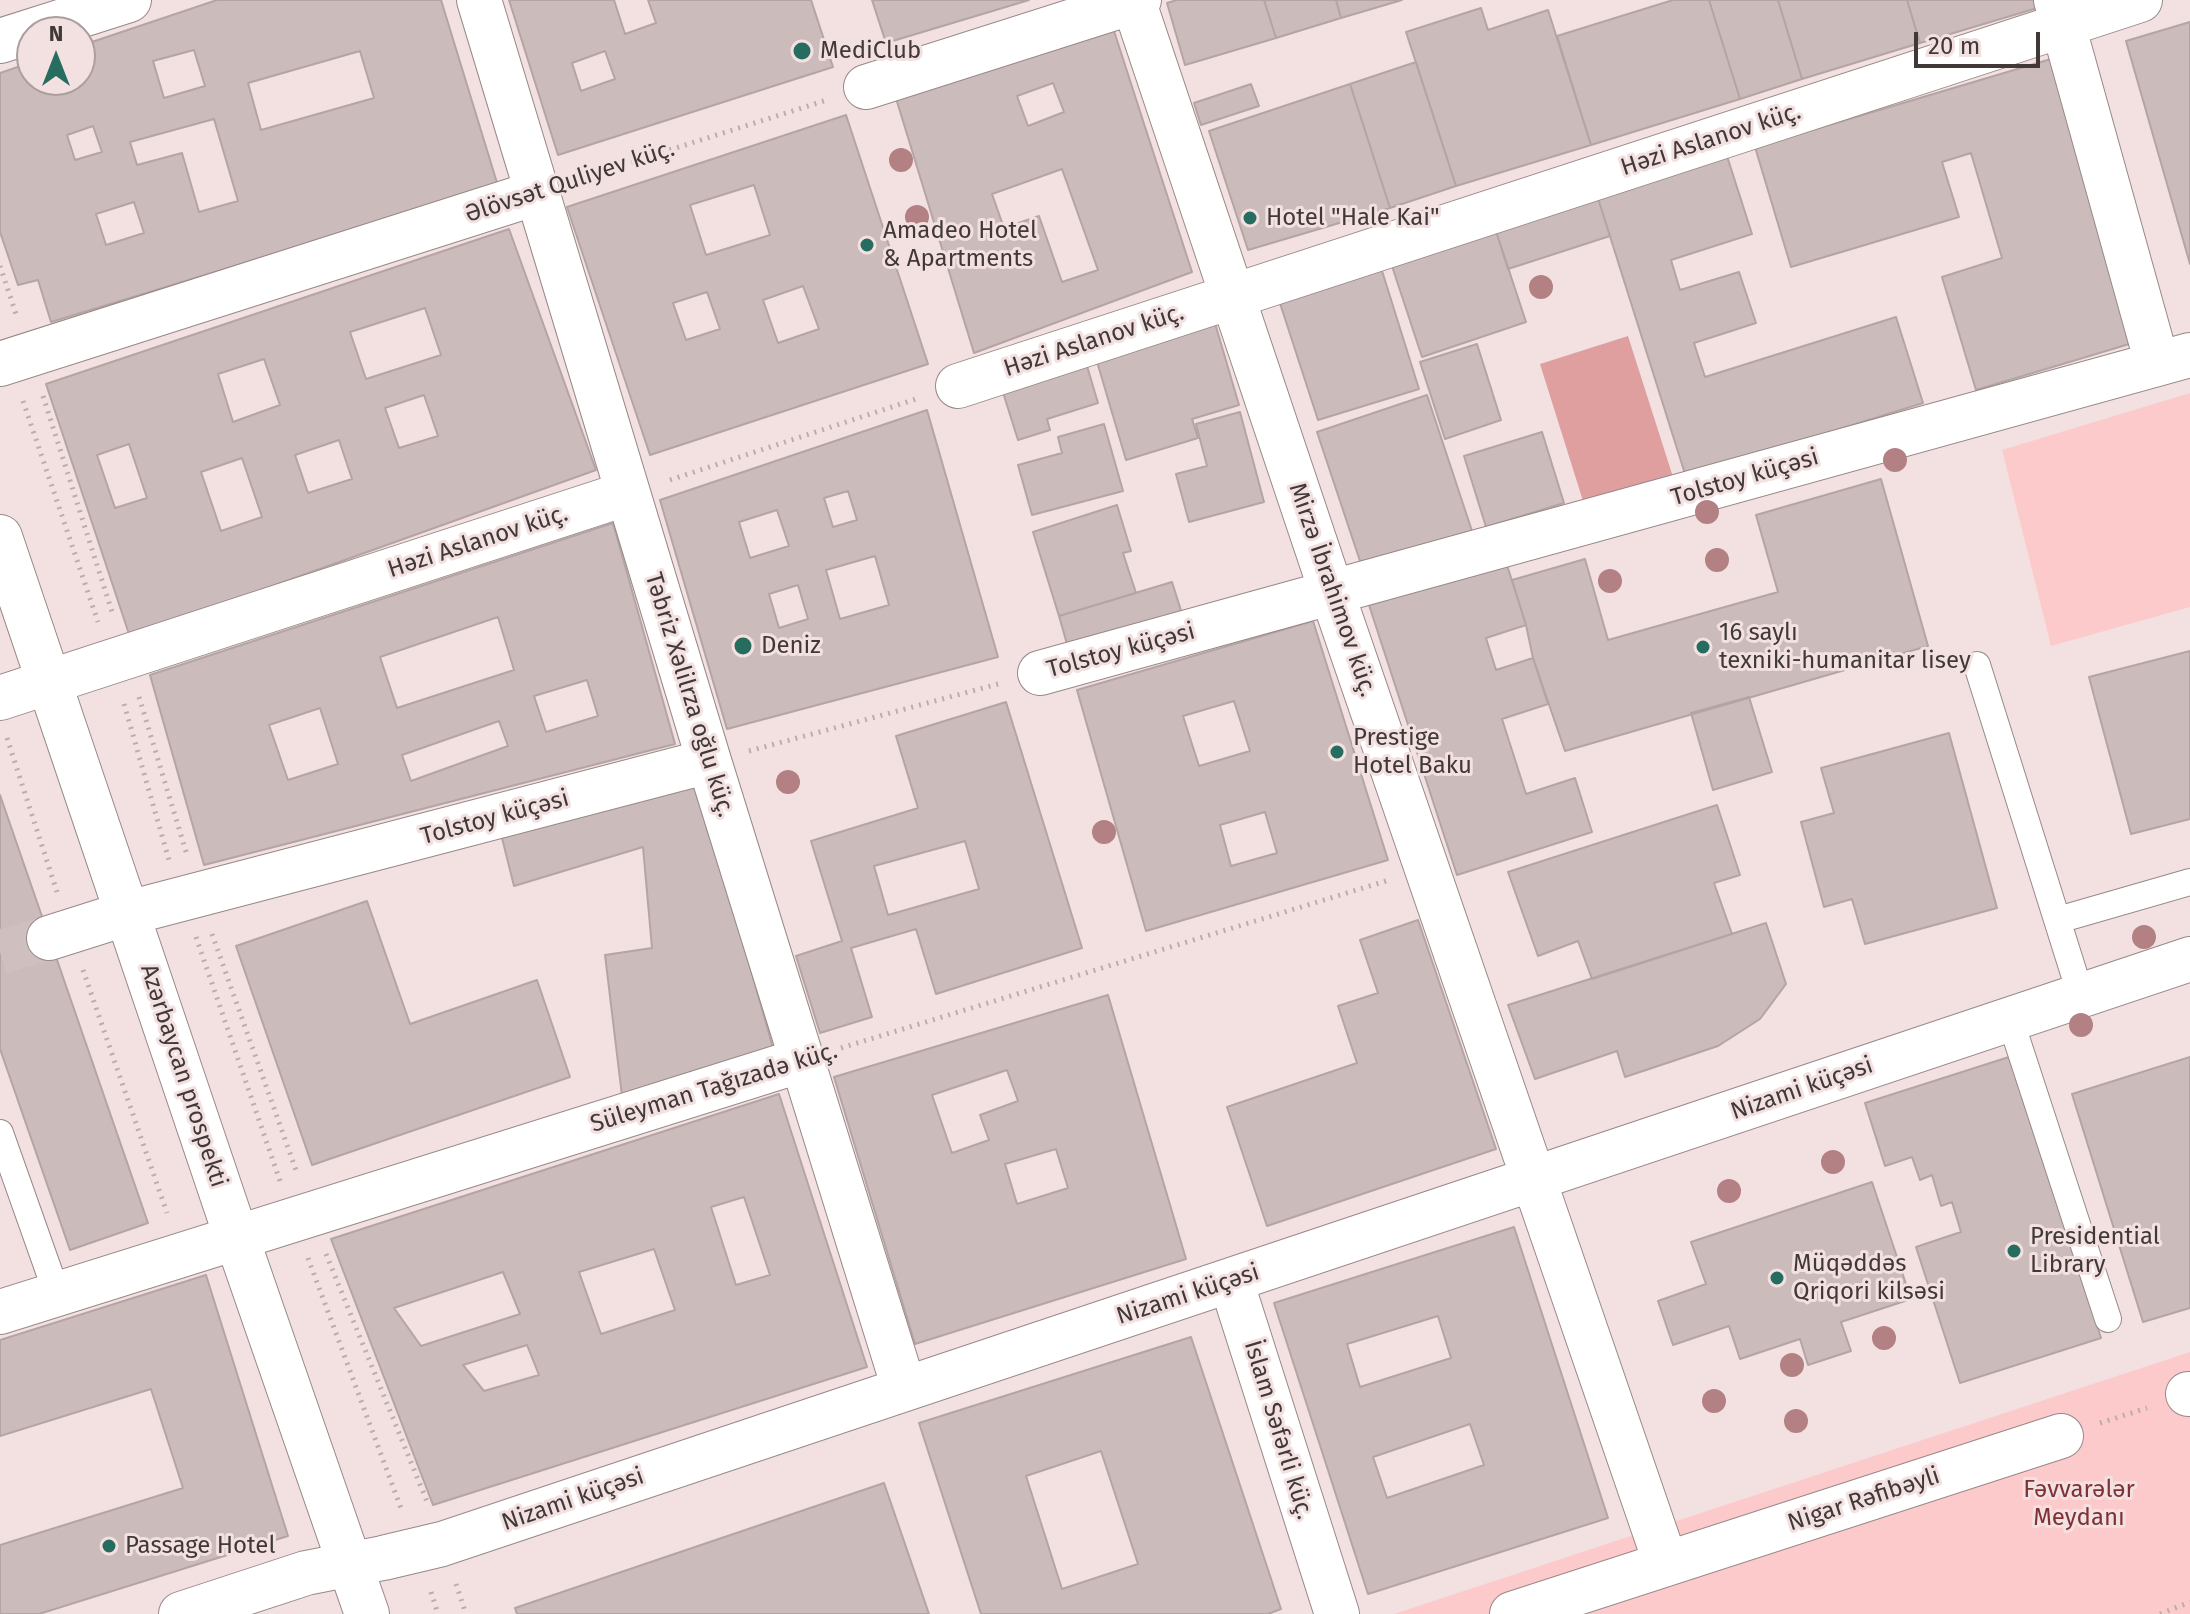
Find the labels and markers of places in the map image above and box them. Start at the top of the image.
place label: MediClub [820,37,921,65]
marker: MediClub [791,40,813,62]
place label: Hotel "Hale Kai" [1266,204,1440,232]
marker: Hotel "Hale Kai" [1241,209,1259,227]
place label: Amadeo Hotel & Apartments [883,217,1037,273]
marker: Amadeo Hotel & Apartments [858,236,876,254]
place label: 16 saylı texniki-humanitar lisey [1719,619,1971,675]
place label: Deniz [761,632,821,660]
marker: Deniz [732,635,754,657]
marker: 16 saylı texniki-humanitar lisey [1694,638,1712,656]
place label: Prestige Hotel Baku [1353,724,1472,780]
marker: Prestige Hotel Baku [1328,743,1346,761]
place label: Presidential Library [2030,1223,2160,1279]
marker: Presidential Library [2005,1242,2023,1260]
place label: Müqəddəs Qriqori kilsəsi [1793,1250,1945,1306]
marker: Müqəddəs Qriqori kilsəsi [1768,1269,1786,1287]
place label: Passage Hotel [125,1532,275,1560]
marker: Passage Hotel [100,1537,118,1555]

